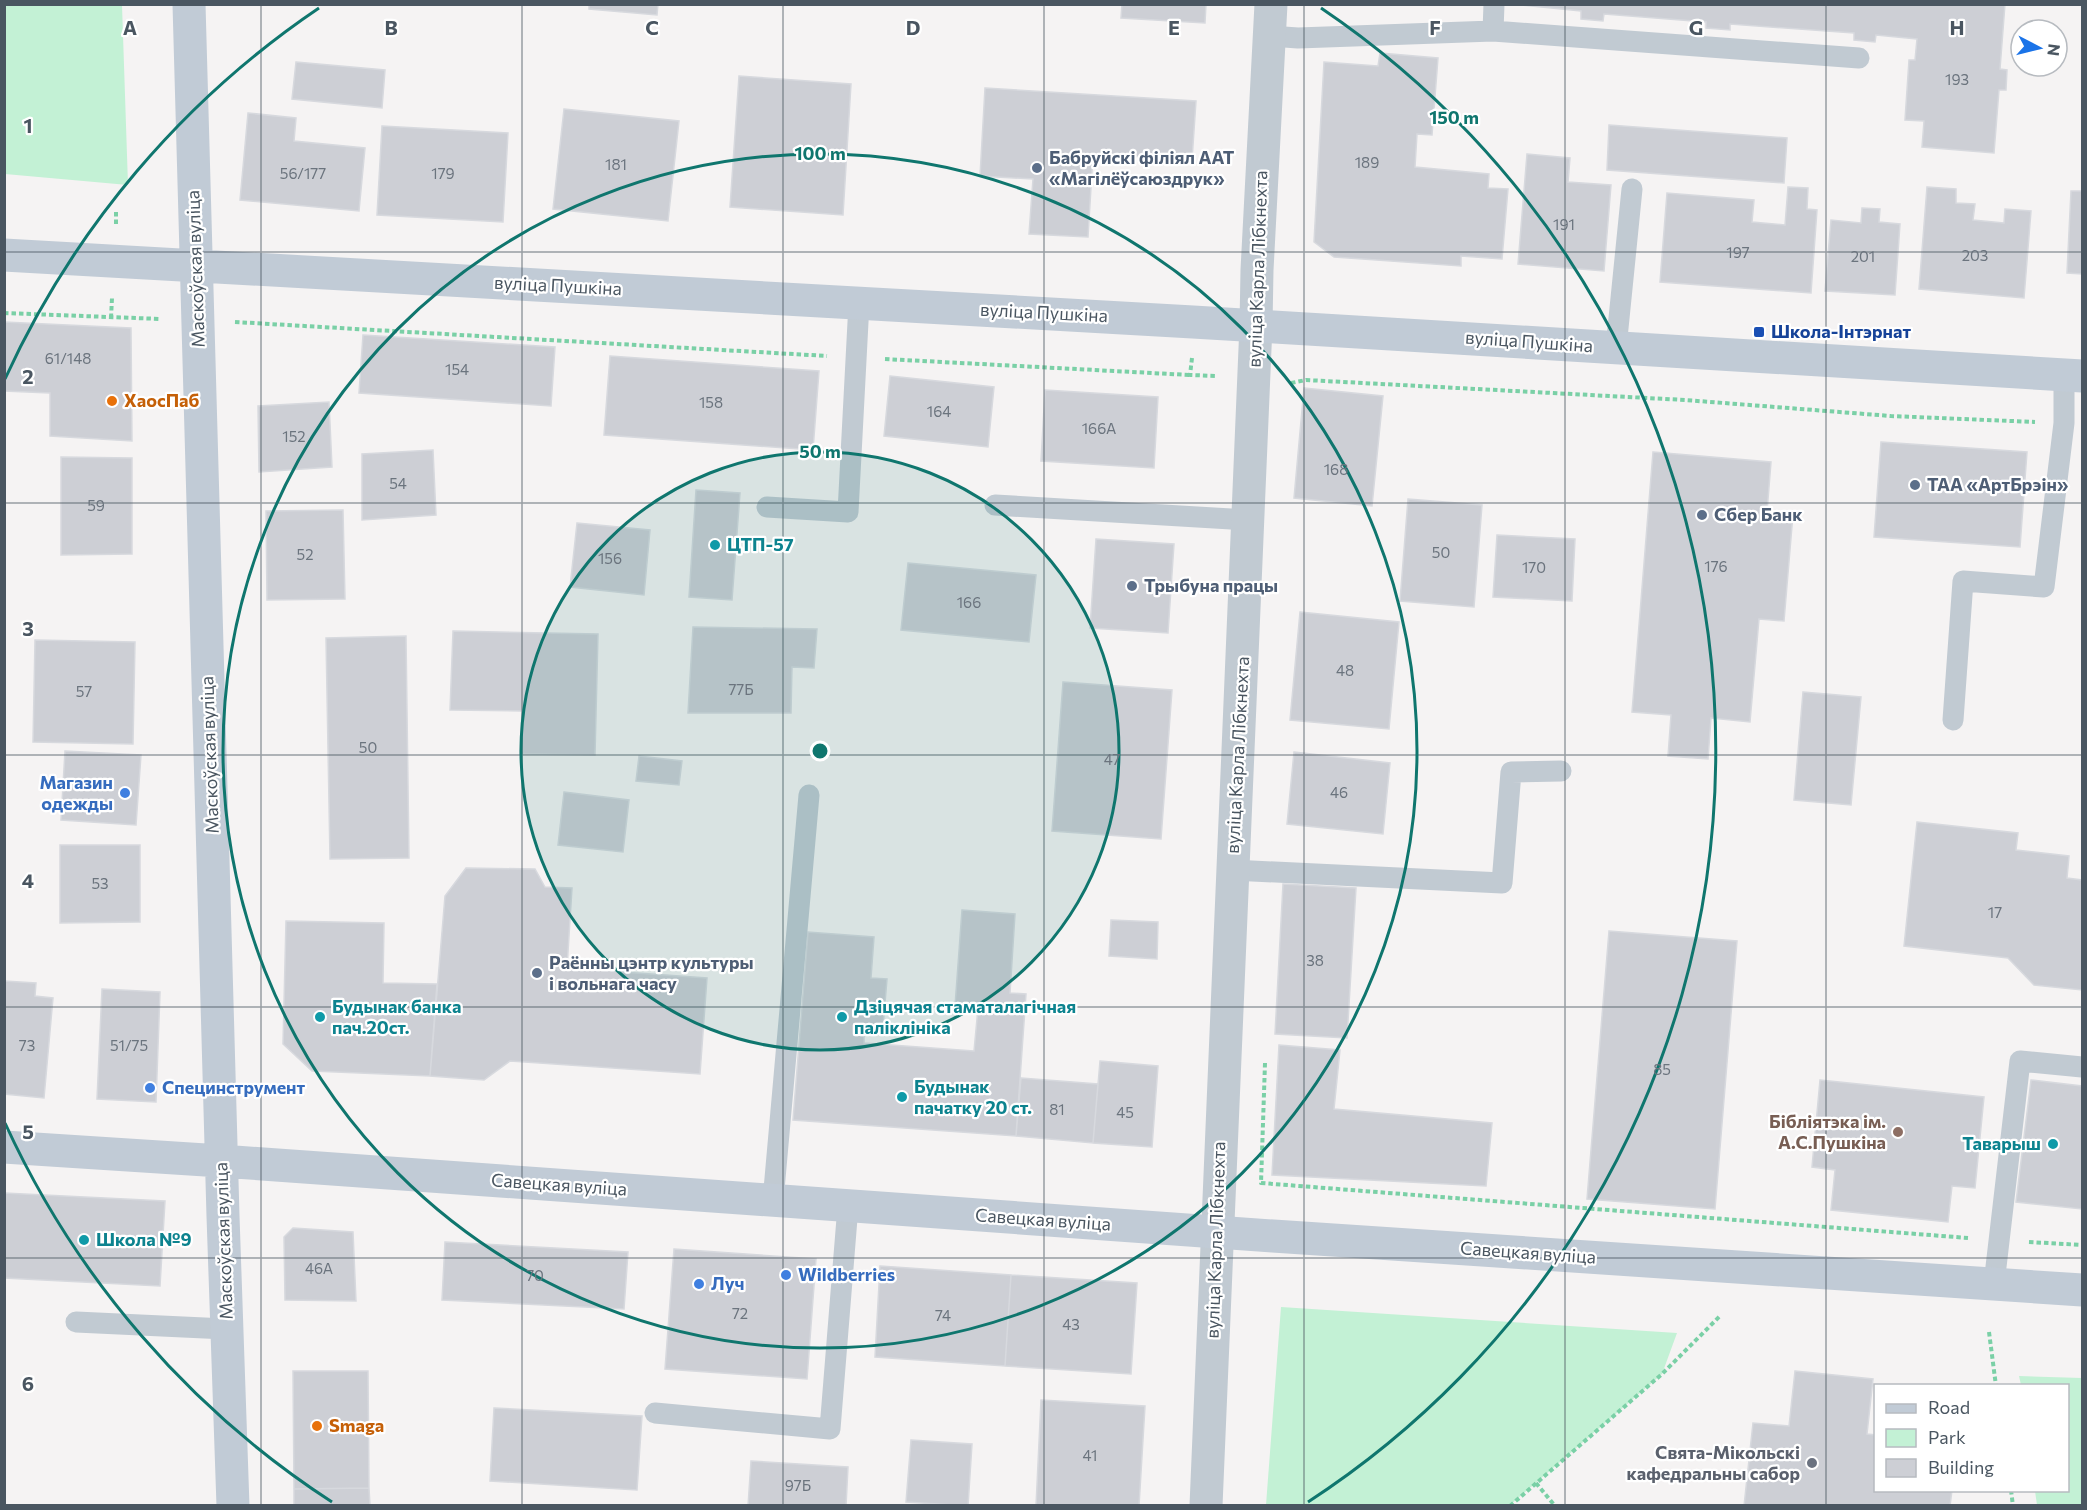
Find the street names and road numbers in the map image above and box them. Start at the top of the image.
street label: вуліца Карла Лібкнехта [1243,170,1271,368]
street label: Маскоўская вуліца [181,190,209,348]
street label: вуліца Пушкіна [494,271,623,299]
street label: вуліца Пушкіна [980,298,1109,326]
street label: вуліца Пушкіна [1464,326,1594,356]
street label: вуліца Карла Лібкнехта [1221,656,1253,854]
street label: Маскоўская вуліца [195,676,223,834]
street label: вуліца Карла Лібкнехта [1201,1141,1229,1339]
street label: Маскоўская вуліца [209,1162,237,1320]
street label: Савецкая вуліца [490,1168,628,1200]
street label: Савецкая вуліца [974,1203,1112,1235]
street label: Савецкая вуліца [1459,1236,1597,1268]

